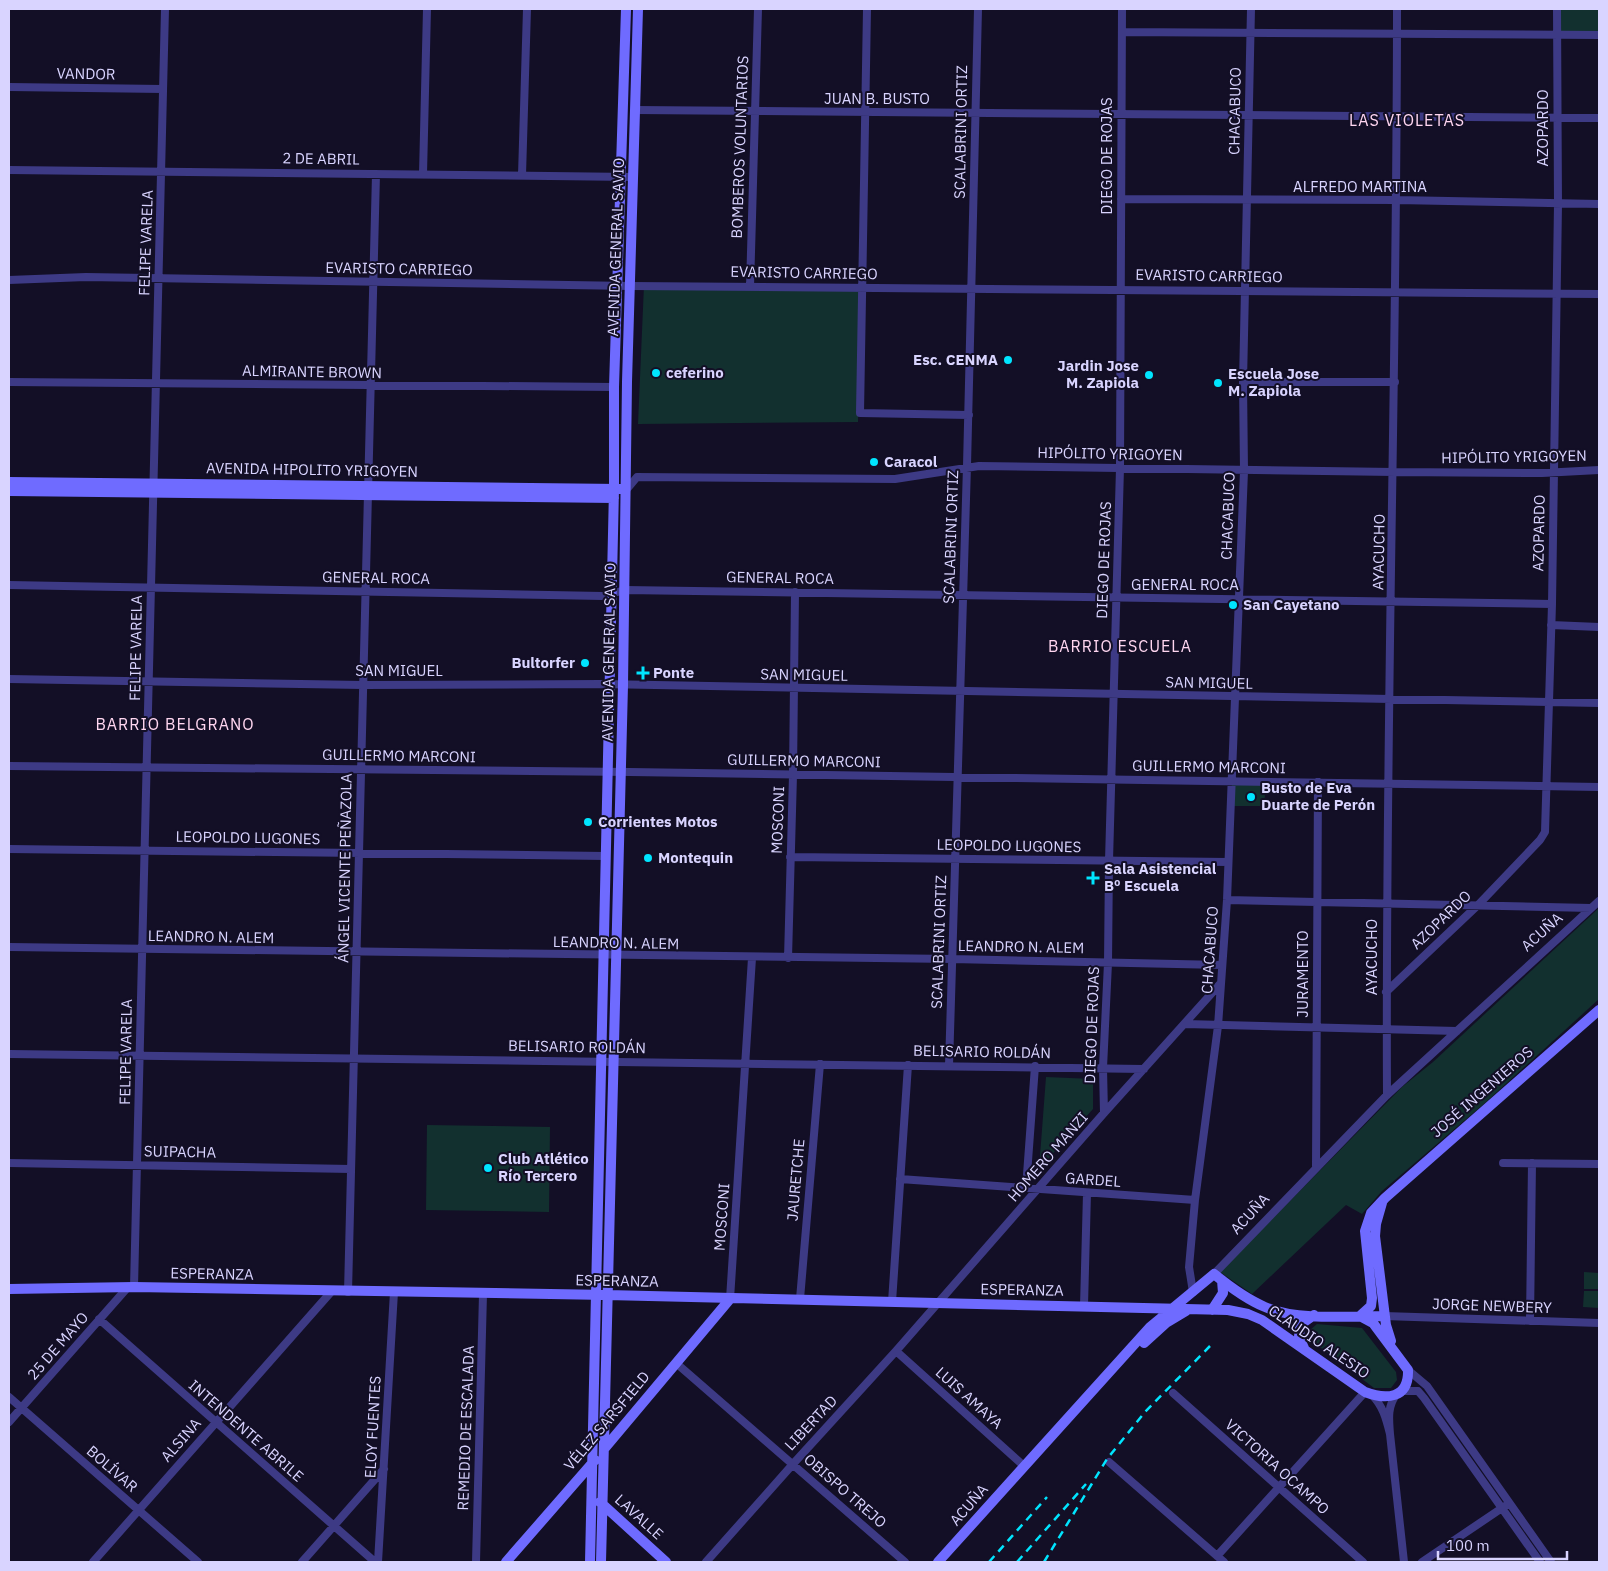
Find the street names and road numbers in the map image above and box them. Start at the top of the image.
street label: BOMBEROS VOLUNTARIOS [727,55,752,239]
street label: VANDOR [56,63,116,84]
street label: SCALABRINI ORTIZ [950,65,971,199]
street label: CHACABUCO [1224,67,1245,155]
street label: JUAN B. BUSTO [824,89,930,108]
street label: AZOPARDO [1533,89,1552,167]
street label: DIEGO DE ROJAS [1097,97,1116,215]
street label: 2 DE ABRIL [282,148,360,169]
street label: AVENIDA GENERAL SAVIO [603,157,628,337]
street label: ALFREDO MARTINA [1293,177,1427,196]
street label: FELIPE VARELA [134,189,157,296]
street label: EVARISTO CARRIEGO [325,258,473,279]
street label: EVARISTO CARRIEGO [730,262,878,283]
street label: EVARISTO CARRIEGO [1135,265,1283,286]
street label: ALMIRANTE BROWN [242,361,382,382]
street label: HIPÓLITO YRIGOYEN [1037,443,1183,464]
street label: HIPÓLITO YRIGOYEN [1441,446,1587,467]
street label: AVENIDA HIPOLITO YRIGOYEN [206,458,418,481]
street label: SCALABRINI ORTIZ [939,470,962,604]
street label: CHACABUCO [1216,472,1239,560]
street label: AZOPARDO [1528,494,1549,572]
street label: DIEGO DE ROJAS [1092,501,1115,619]
street label: AYACUCHO [1368,514,1389,590]
street label: AVENIDA GENERAL SAVIO [597,562,620,742]
street label: GENERAL ROCA [322,567,430,588]
street label: GENERAL ROCA [726,567,834,588]
street label: GENERAL ROCA [1131,575,1239,594]
street label: FELIPE VARELA [125,594,146,701]
street label: SAN MIGUEL [355,661,443,680]
street label: SAN MIGUEL [760,664,848,685]
street label: SAN MIGUEL [1165,672,1253,693]
street label: GUILLERMO MARCONI [322,745,476,766]
street label: GUILLERMO MARCONI [727,750,881,771]
street label: GUILLERMO MARCONI [1132,756,1286,777]
street label: ÁNGEL VICENTE PEÑAZOLA [333,773,356,963]
street label: MOSCONI [767,786,788,854]
street label: LEOPOLDO LUGONES [175,827,321,848]
street label: LEOPOLDO LUGONES [936,835,1082,856]
street label: SCALABRINI ORTIZ [927,875,950,1009]
street label: AZOPARDO [1406,886,1475,953]
street label: CHACABUCO [1197,905,1222,994]
street label: ACUÑA [1517,908,1567,955]
street label: AYACUCHO [1362,919,1381,995]
street label: LEANDRO N. ALEM [148,926,274,947]
street label: JURAMENTO [1293,930,1312,1018]
street label: LEANDRO N. ALEM [553,932,679,953]
street label: LEANDRO N. ALEM [958,936,1084,957]
street label: DIEGO DE ROJAS [1080,966,1103,1084]
street label: FELIPE VARELA [115,998,136,1105]
street label: BELISARIO ROLDÁN [508,1036,646,1057]
street label: BELISARIO ROLDÁN [913,1041,1051,1062]
street label: JOSÉ INGENIEROS [1427,1042,1537,1141]
street label: HOMERO MANZI [1003,1108,1092,1205]
street label: JAURETCHE [782,1138,809,1222]
street label: SUIPACHA [144,1141,217,1162]
street label: GARDEL [1064,1168,1122,1191]
street label: MOSCONI [710,1182,733,1251]
street label: ACUÑA [1226,1189,1274,1238]
street label: ESPERANZA [170,1263,254,1284]
street label: ESPERANZA [575,1270,659,1291]
street label: ESPERANZA [980,1279,1064,1300]
street label: JORGE NEWBERY [1432,1294,1552,1317]
street label: CLAUDIO ALESIO [1265,1301,1374,1382]
street label: 25 DE MAYO [23,1308,92,1384]
street label: REMEDIO DE ESCALADA [453,1345,478,1511]
street label: LUIS AMAYA [932,1363,1007,1433]
street label: VÉLEZ SARSFIELD [560,1367,654,1474]
street label: ELOY FUENTES [360,1375,385,1479]
street label: INTENDENTE ABRILE [185,1376,308,1486]
street label: LIBERTAD [780,1391,841,1454]
street label: ALSINA [156,1414,205,1466]
street label: VICTORIA OCAMPO [1221,1415,1333,1518]
street label: BOLÍVAR [83,1441,142,1496]
street label: OBISPO TREJO [800,1450,891,1532]
street label: ACUÑA [945,1480,992,1529]
street label: LAVALLE [611,1490,668,1543]

